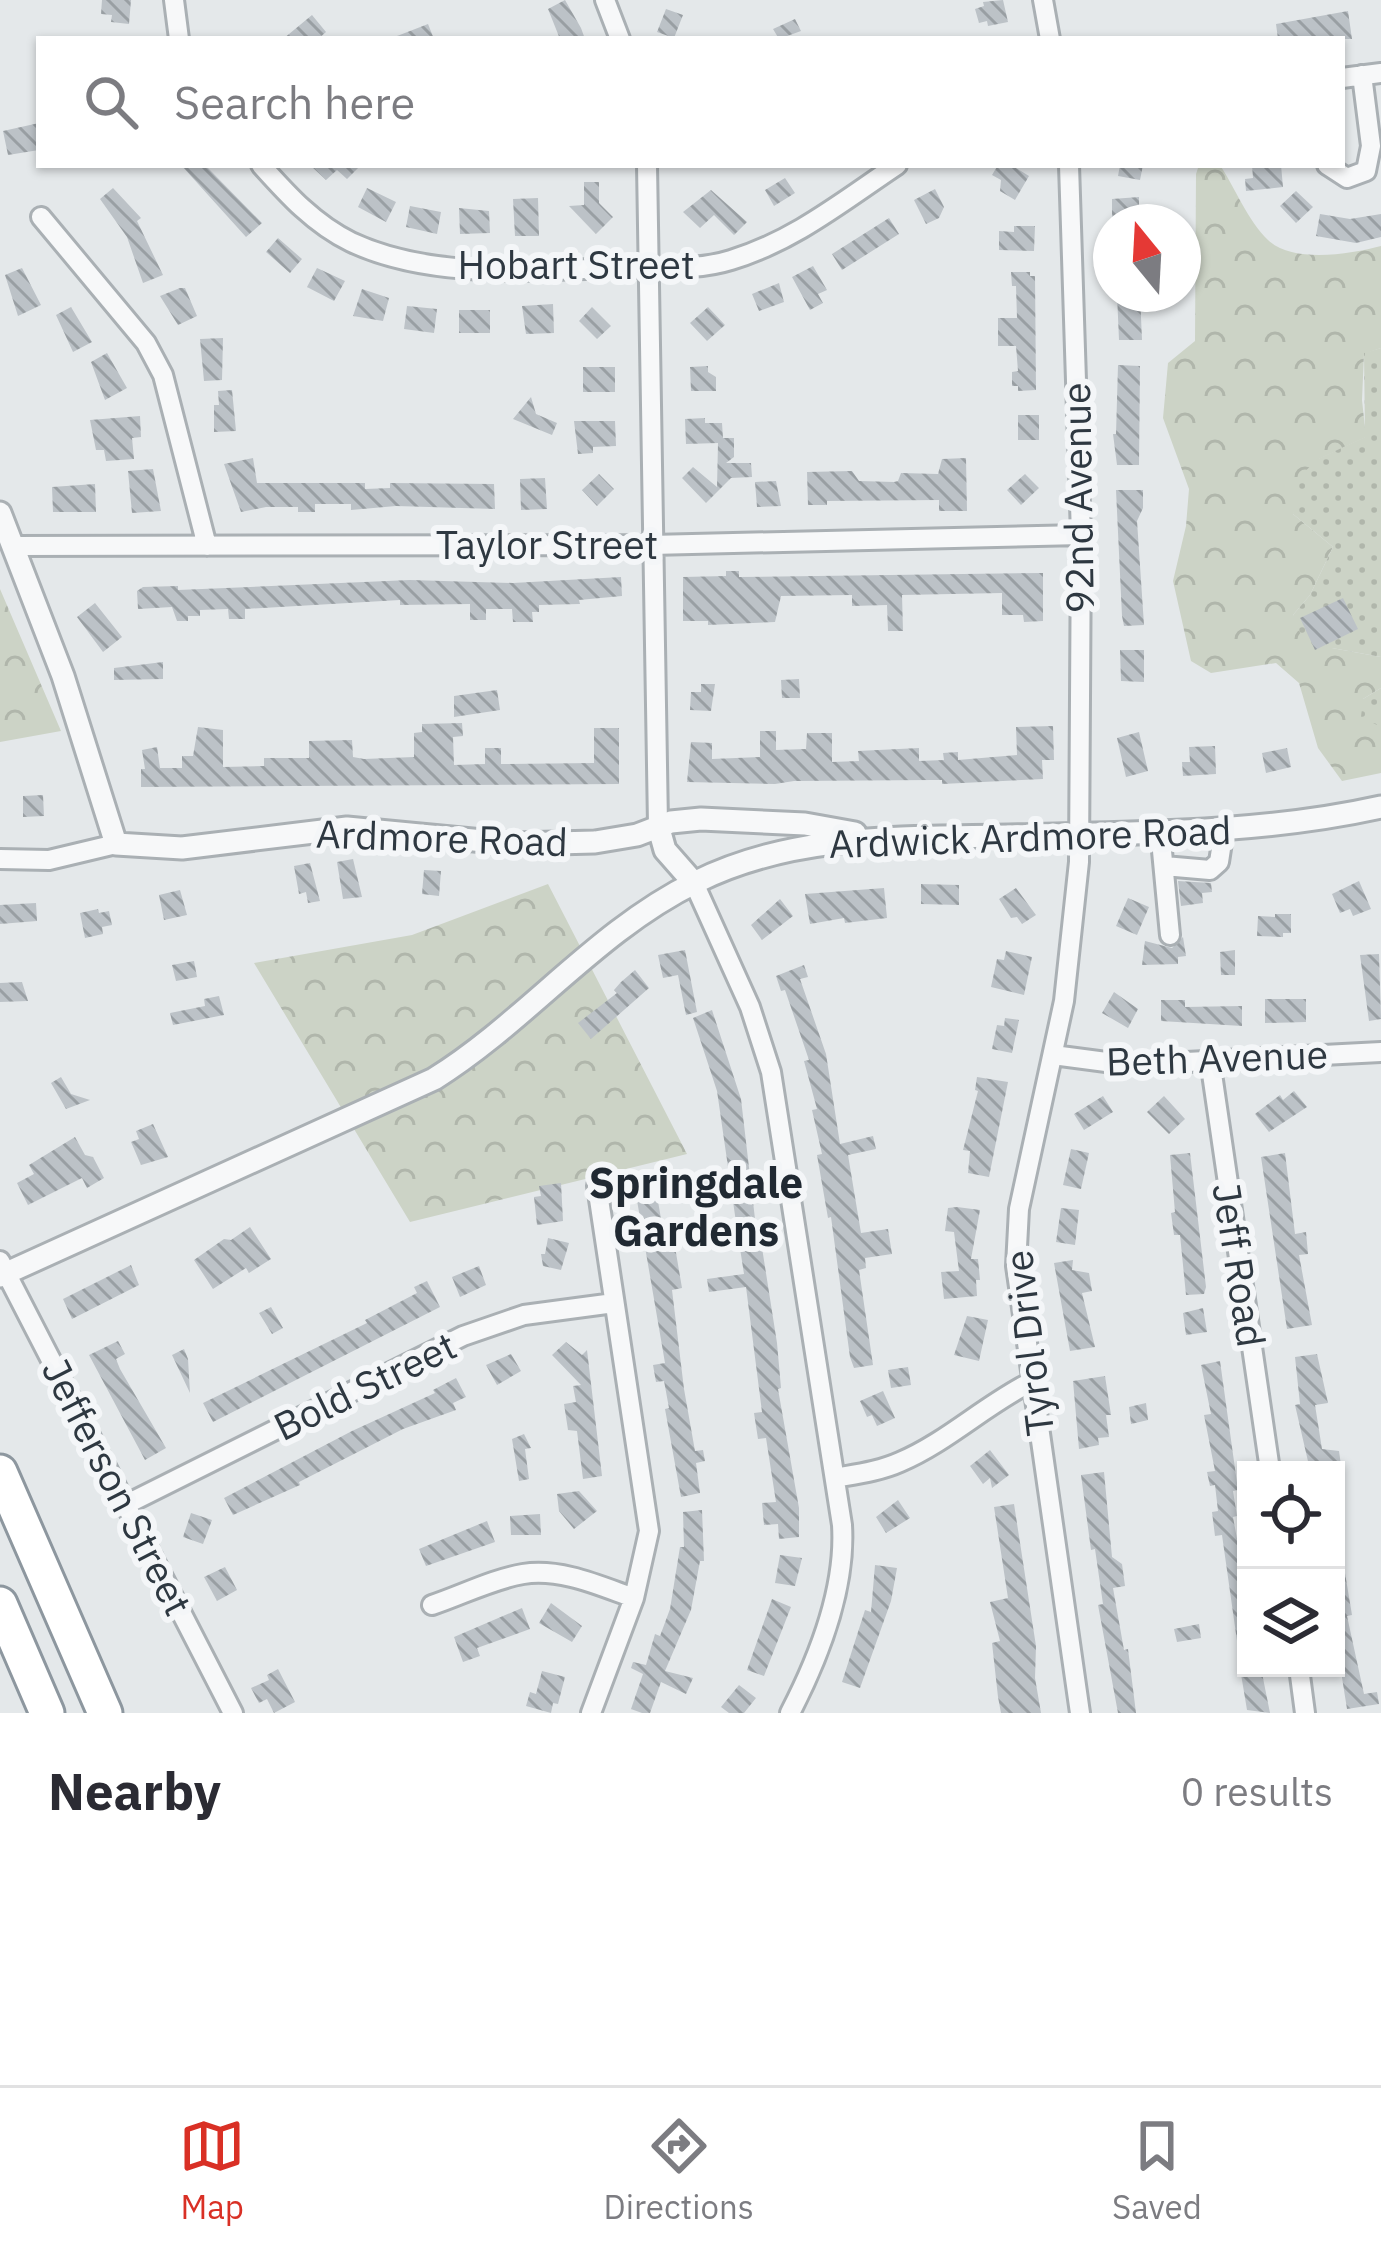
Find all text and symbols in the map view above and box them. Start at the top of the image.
search box [36,36,1345,168]
icon: search [78,69,144,135]
text: Search here [174,73,415,131]
north arrow [1093,204,1201,312]
street label: Hobart Street [457,239,695,290]
street label: 92nd Avenue [1050,382,1105,614]
street label: Taylor Street [436,519,658,570]
street label: Ardwick Ardmore Road [828,804,1232,869]
street label: Ardmore Road [315,808,569,867]
street label: Beth Avenue [1105,1028,1329,1087]
district label: Springdale Gardens [589,1155,803,1258]
street label: Jeff Road [1201,1179,1278,1351]
street label: Tyrol Drive [992,1247,1065,1439]
street label: Bold Street [265,1320,464,1452]
street label: Jefferson Street [31,1350,204,1624]
map controls [1237,1461,1345,1677]
button: locate [1237,1461,1345,1569]
button: layers [1237,1569,1345,1677]
text: Nearby [48,1758,221,1824]
text: 0 results [1181,1766,1333,1817]
tab: Map [179,2113,245,2228]
tab: Directions [604,2113,754,2228]
tab: Saved [1112,2113,1202,2228]

